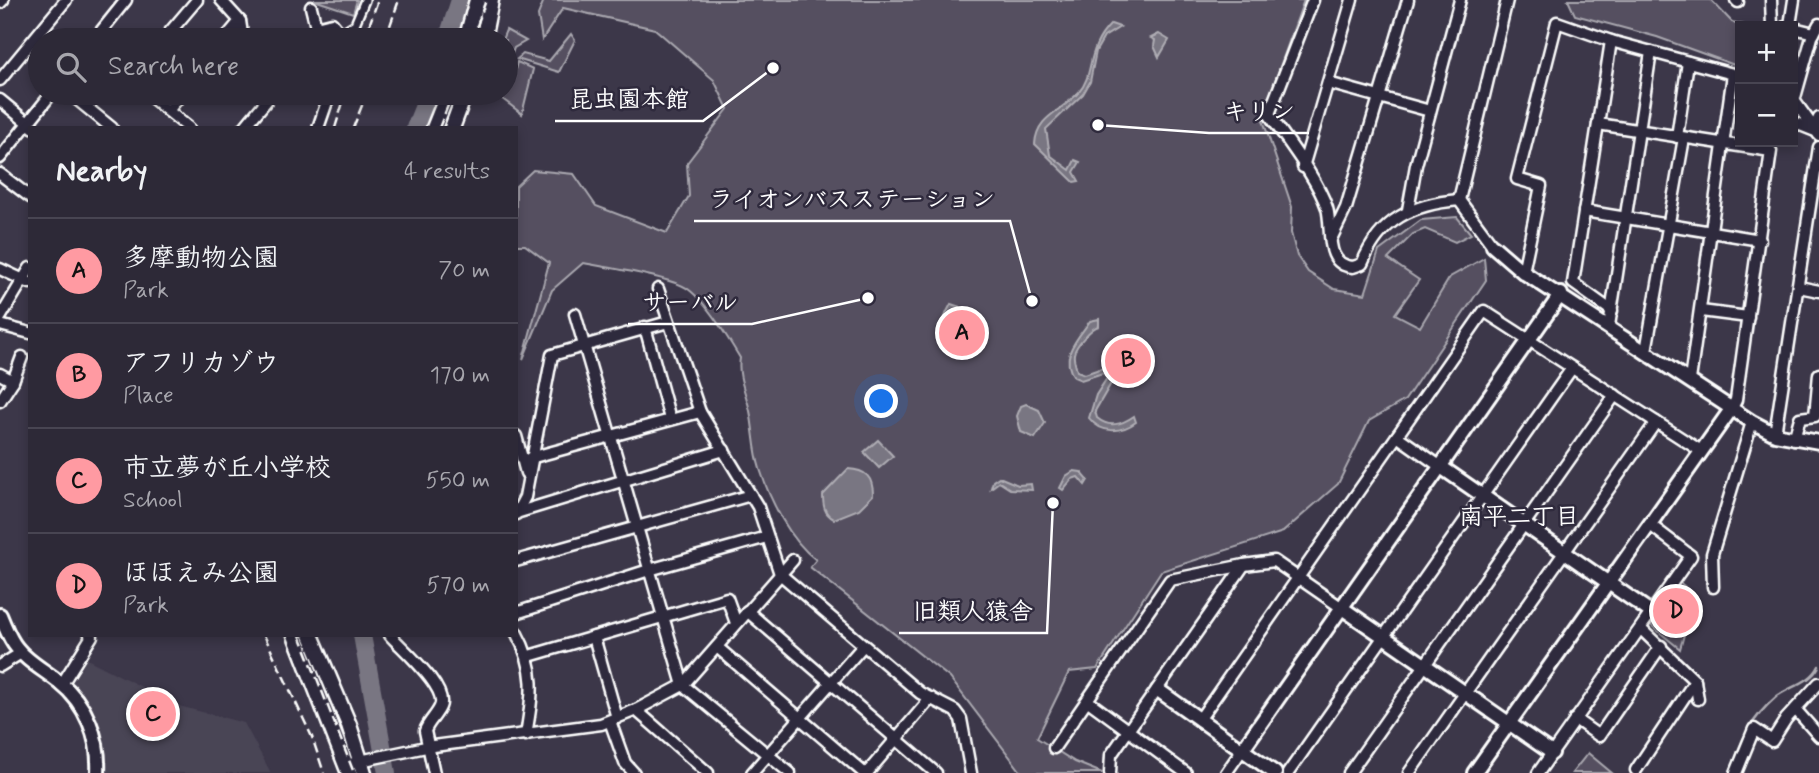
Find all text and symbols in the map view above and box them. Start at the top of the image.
map controls [1735,21,1798,147]
button: + [1735,21,1798,84]
search box [28,28,518,105]
icon: search [52,48,90,86]
text: Search here [108,50,239,84]
callout: 昆虫園本館 [555,76,703,121]
button: − [1735,84,1798,147]
text: 昆虫園本館 [569,85,689,116]
callout: キリン [1209,88,1309,133]
text: キリン [1223,97,1295,128]
text: Nearby [56,152,147,191]
text: 4 results [404,157,490,187]
callout: ライオンバスステーション [694,176,1010,221]
text: ライオンバスステーション [709,185,995,216]
text: 多摩動物公園 [123,242,279,276]
text: A [71,256,87,286]
text: 70 m [438,256,490,286]
text: Park [123,276,169,306]
callout: サーバル [628,279,752,324]
text: サーバル [642,288,738,319]
pin: A [939,307,985,359]
pin: B [1105,335,1151,387]
text: アフリカゾウ [123,347,279,381]
text: B [72,361,86,391]
text: 170 m [430,361,490,391]
text: Place [123,381,174,411]
your location [864,384,898,418]
text: 市立夢が丘小学校 [123,452,331,486]
text: C [71,466,87,496]
text: 550 m [426,466,490,496]
text: School [123,486,183,516]
district label: 南平二丁目 [1459,502,1579,533]
text: ほほえみ公園 [123,557,279,591]
text: D [71,571,87,601]
text: 570 m [426,571,490,601]
pin: D [1653,585,1699,637]
callout: 旧類人猿舎 [899,588,1047,633]
text: Park [123,591,169,621]
text: 旧類人猿舎 [913,597,1033,628]
pin: C [130,688,176,740]

